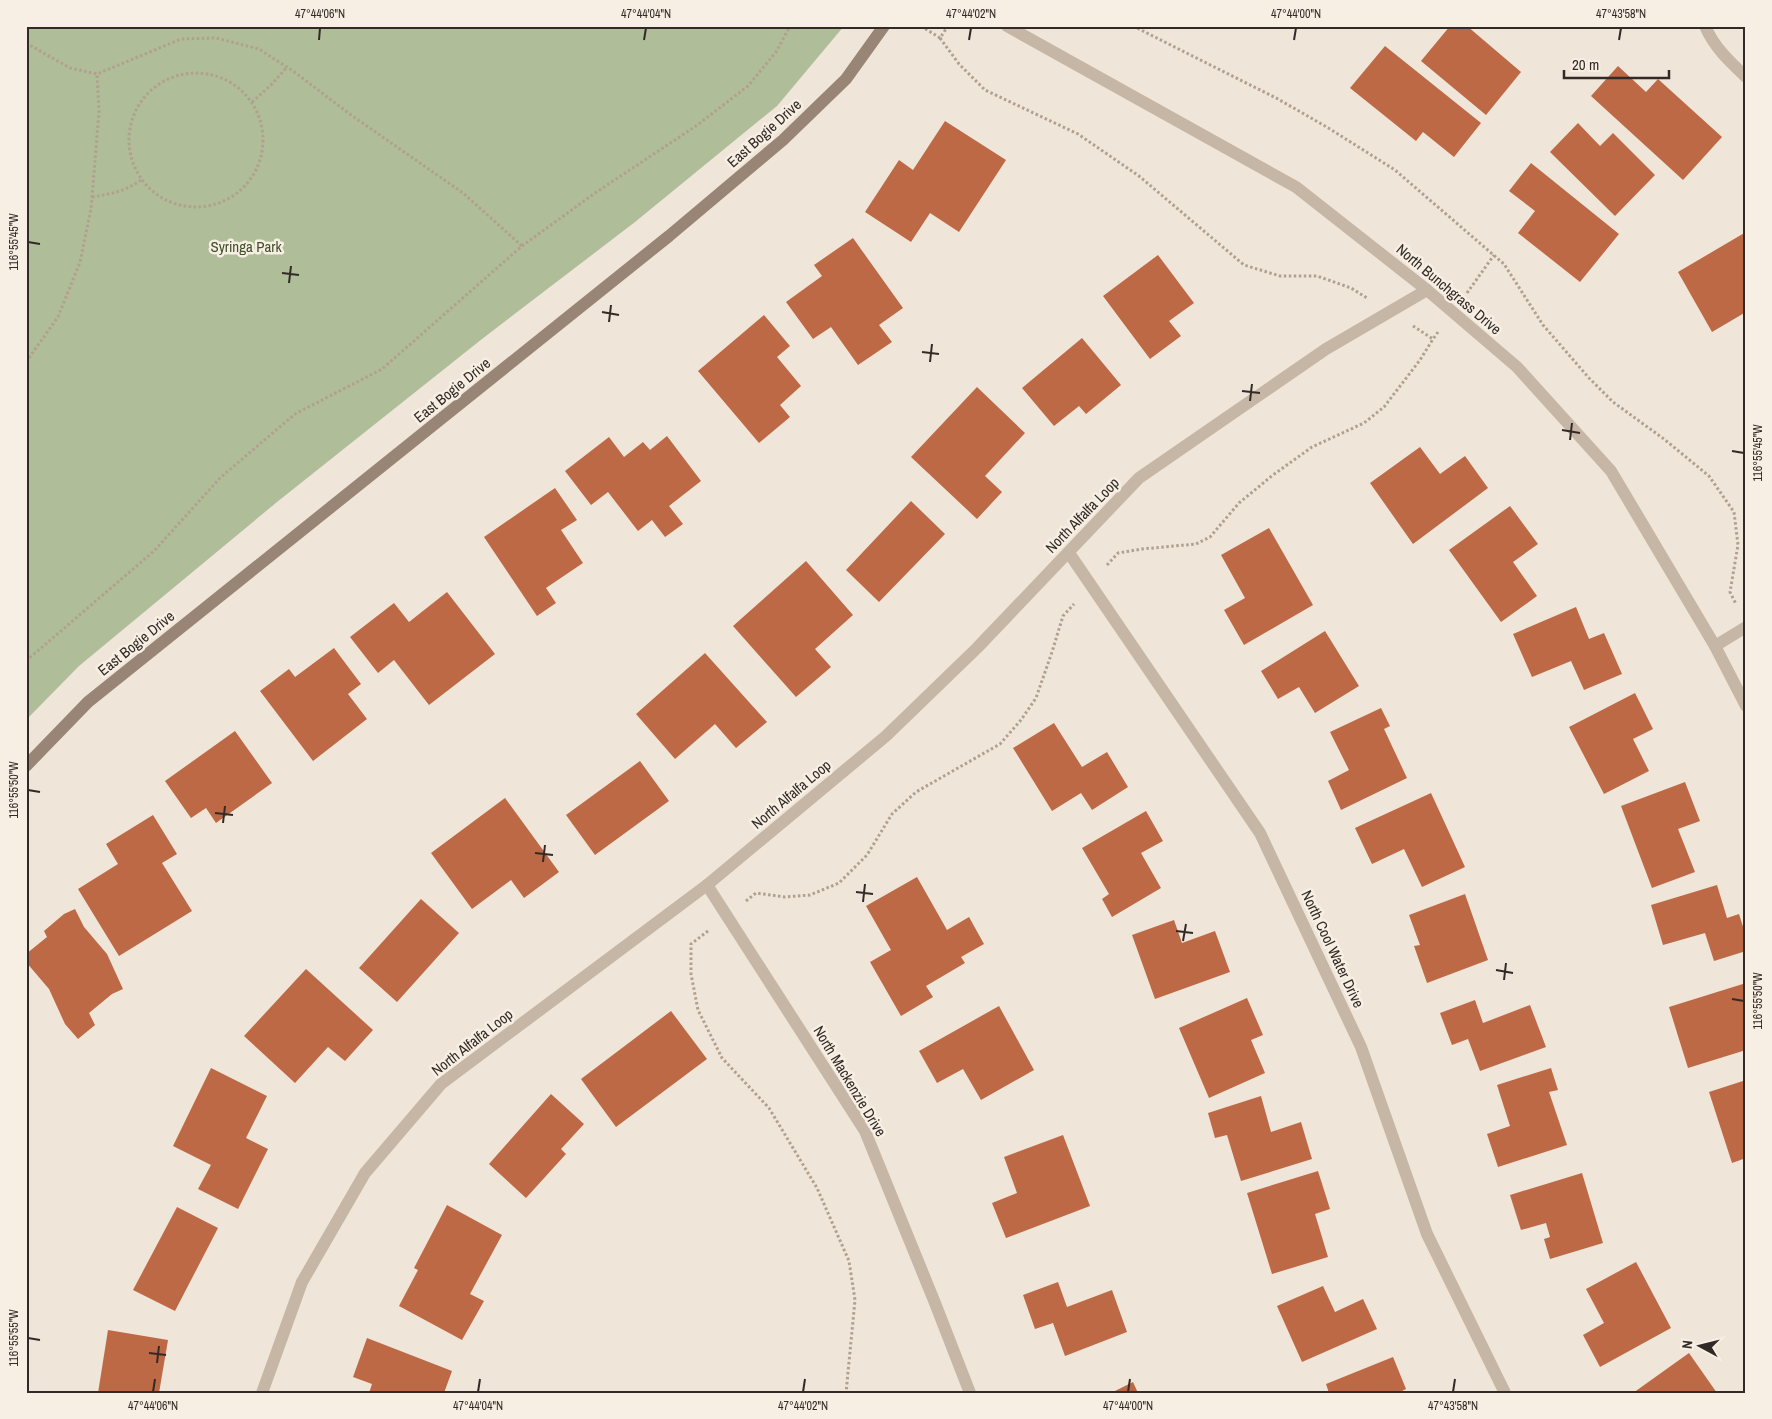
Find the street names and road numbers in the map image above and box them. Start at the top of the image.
street label: East Bogie Drive [722,94,806,172]
street label: North Bunchgrass Drive [1392,239,1506,339]
street label: East Bogie Drive [409,352,495,427]
street label: North Alfalfa Loop [1040,472,1124,557]
street label: East Bogie Drive [93,605,179,680]
street label: North Alfalfa Loop [747,754,835,833]
street label: North Cool Water Drive [1297,887,1369,1011]
street label: North Alfalfa Loop [427,1004,517,1080]
street label: North Mackenzie Drive [809,1022,891,1140]

